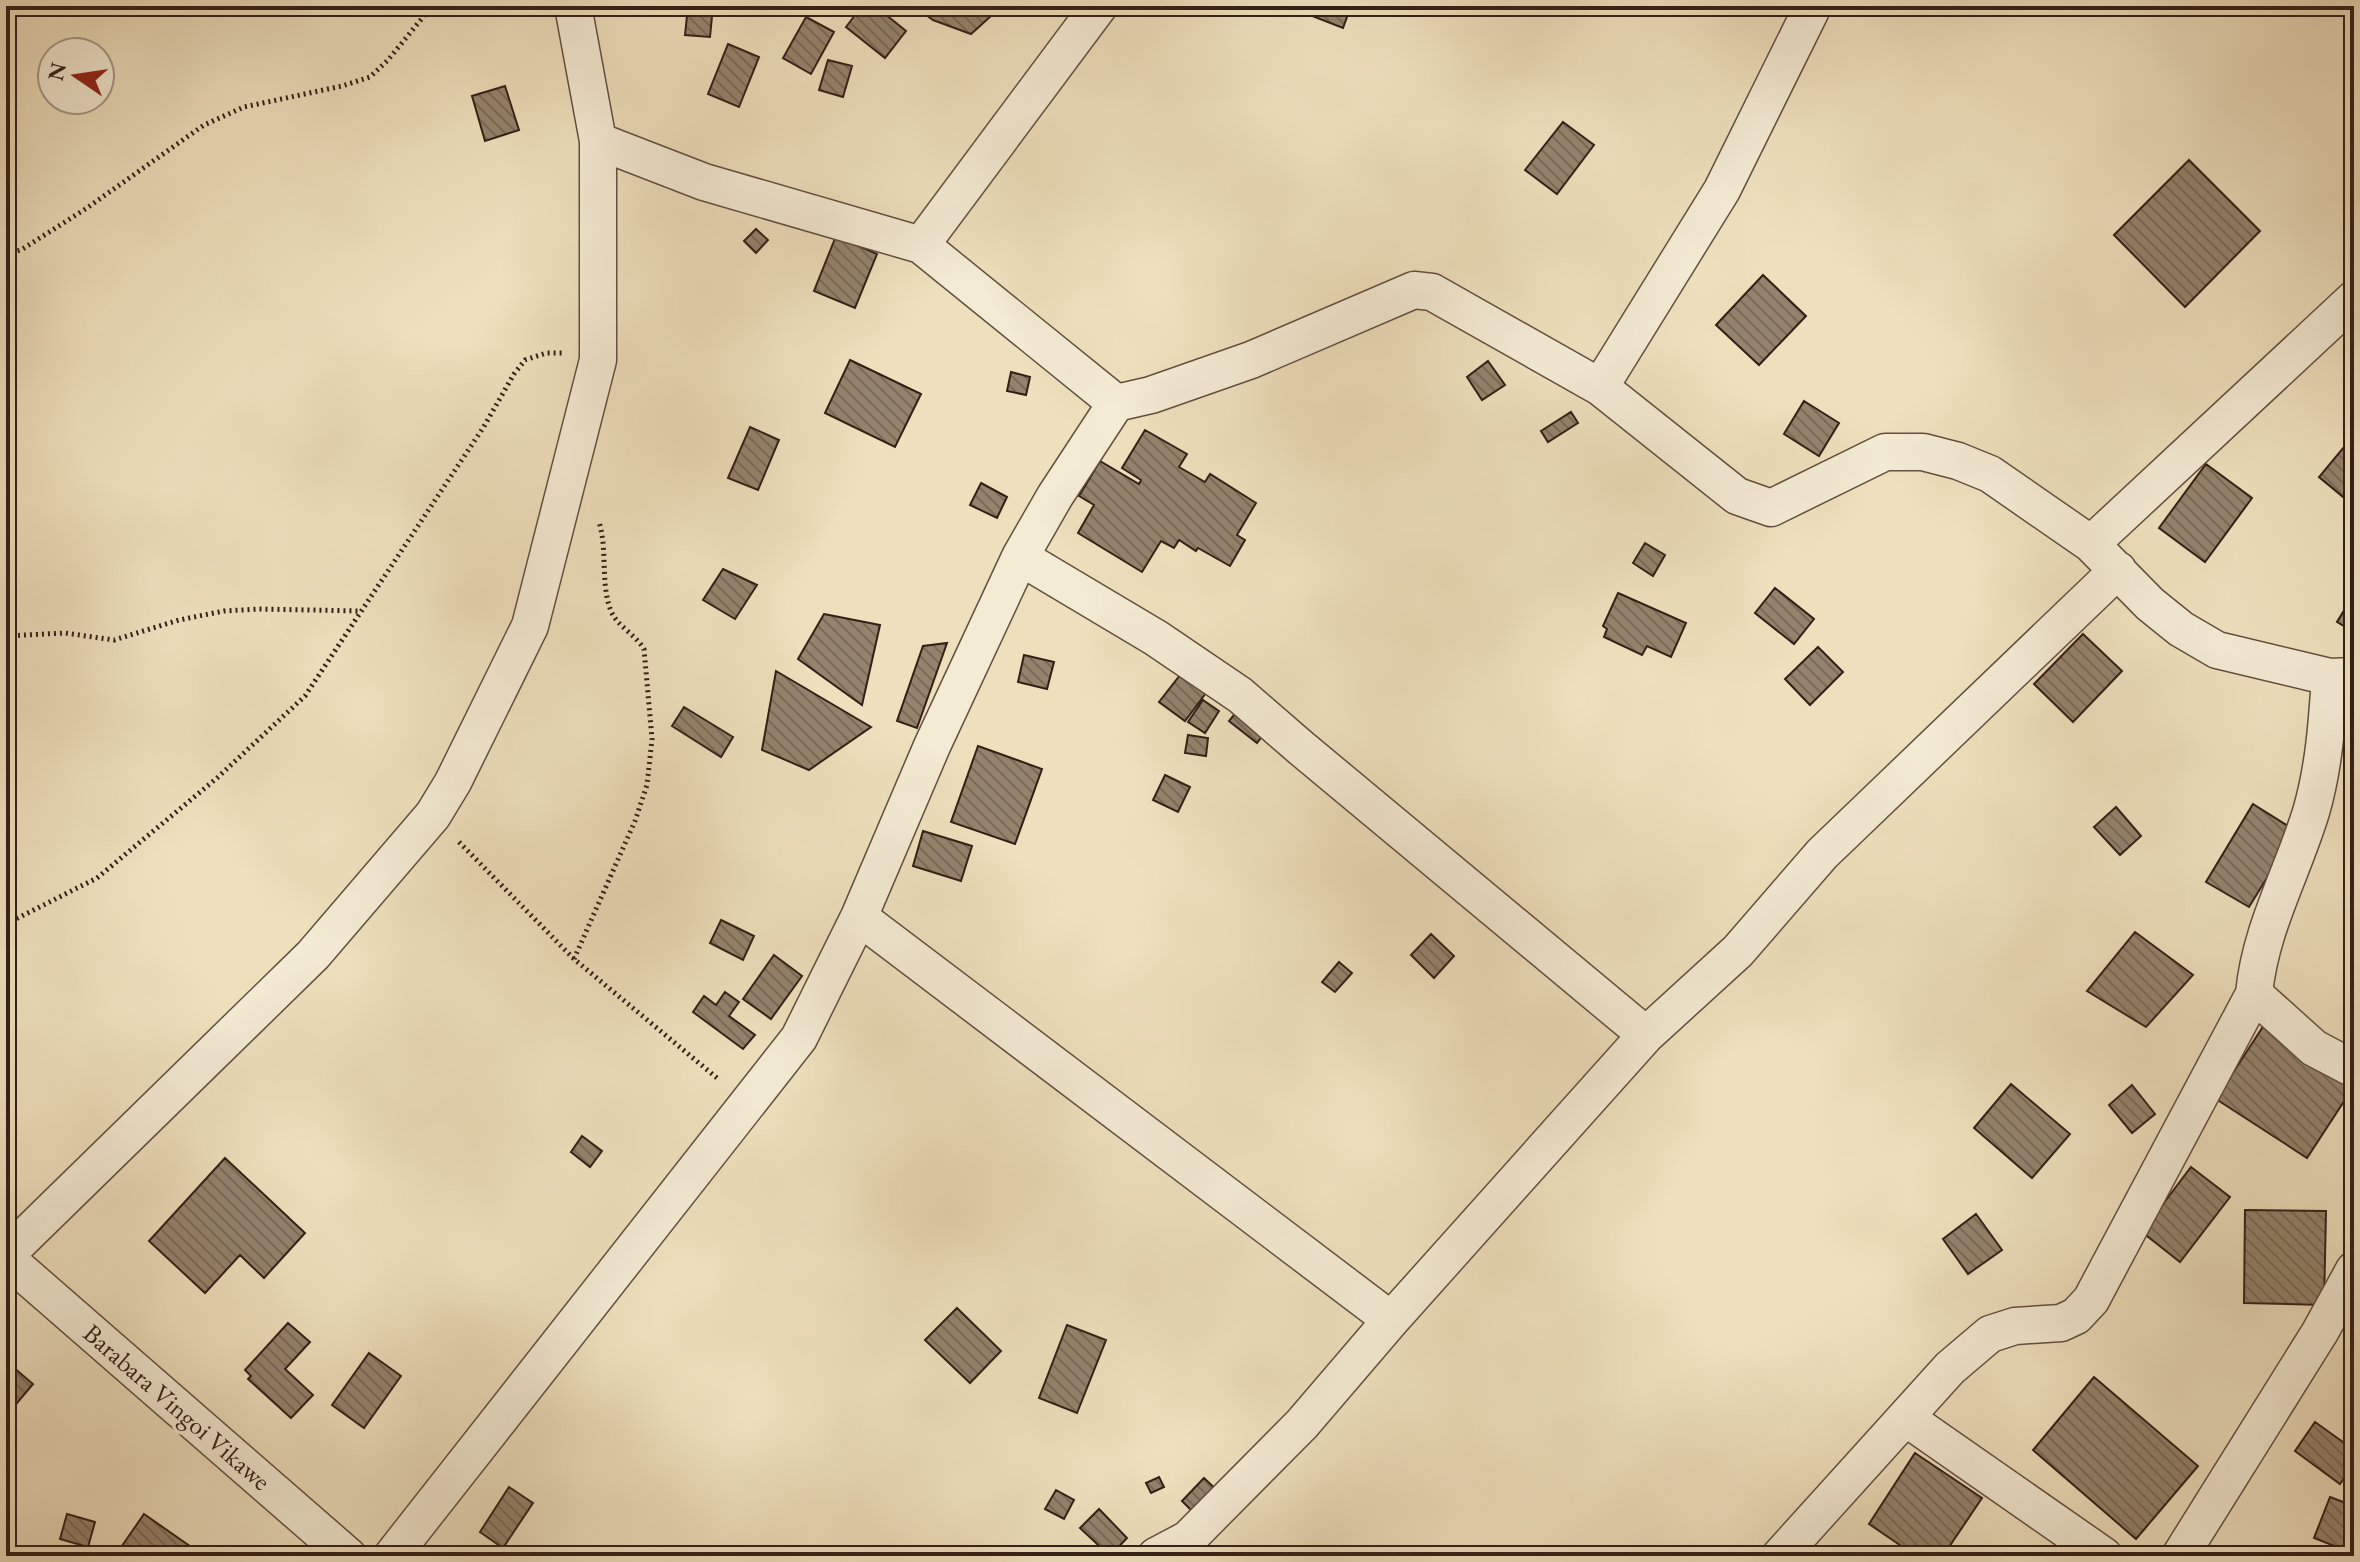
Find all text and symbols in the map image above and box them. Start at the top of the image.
north arrow [36,36,116,116]
text: N [41,59,73,84]
street label: Barabara Vingoi Vikawe [76,1316,278,1498]

